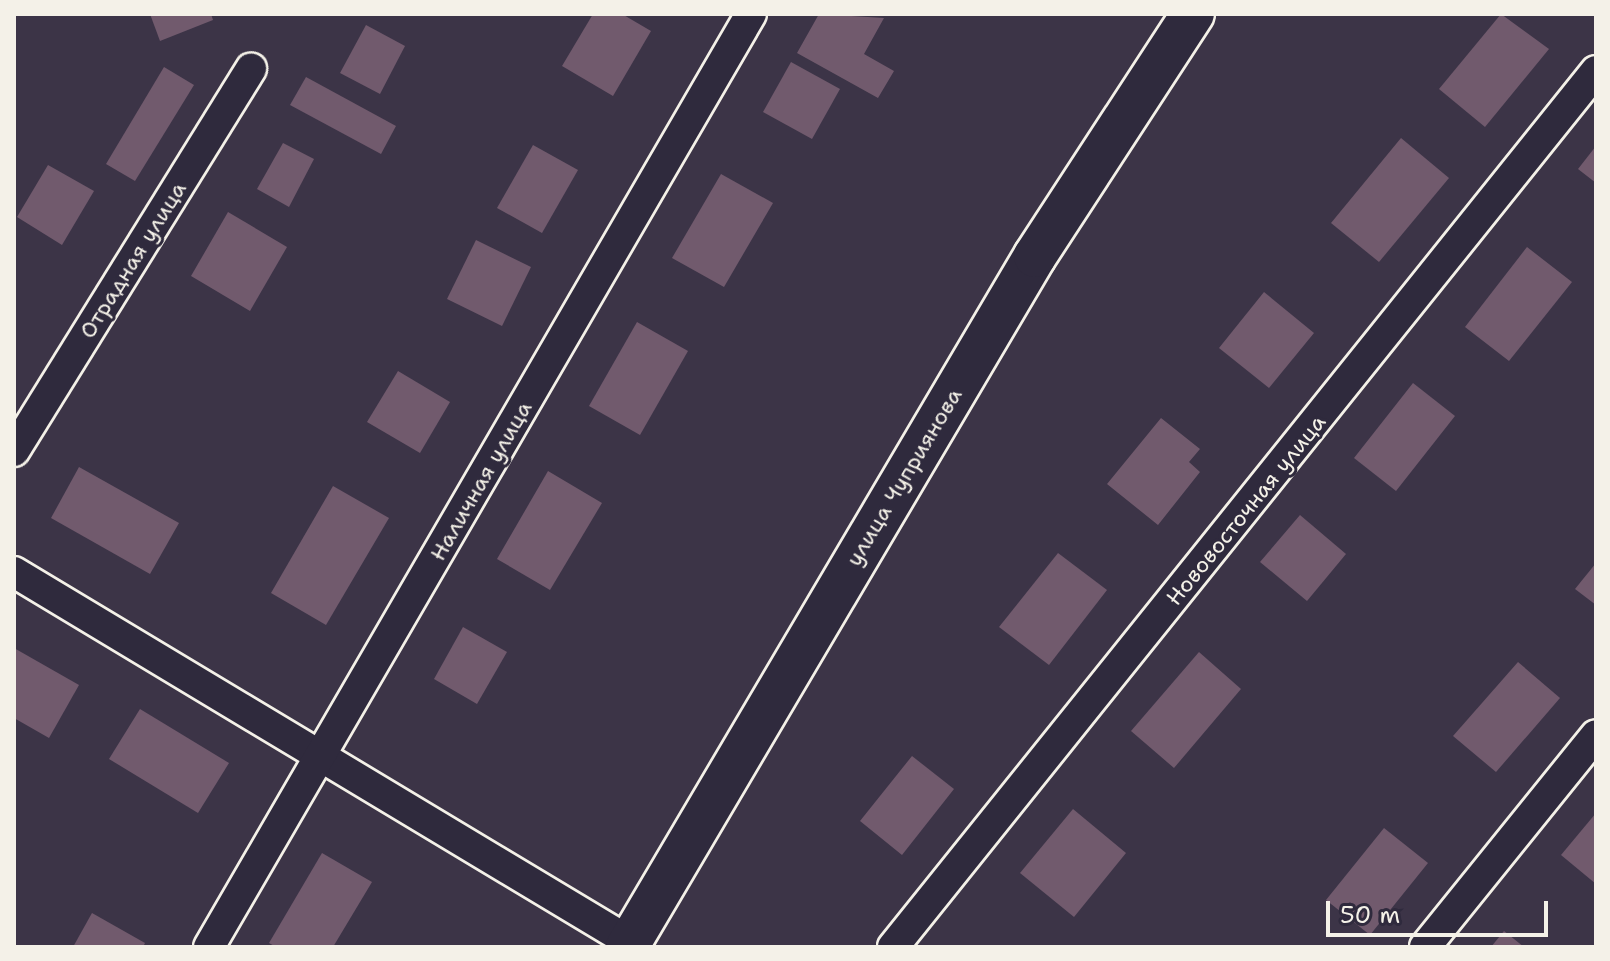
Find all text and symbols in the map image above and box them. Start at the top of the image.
street label: Отрадная улица [74,177,192,343]
street label: улица Чуприянова [840,383,968,571]
street label: Наличная улица [425,397,537,565]
street label: Нововосточная улица [1161,409,1331,611]
scale bar [1330,885,1552,935]
text: 50 m [1340,899,1400,931]

